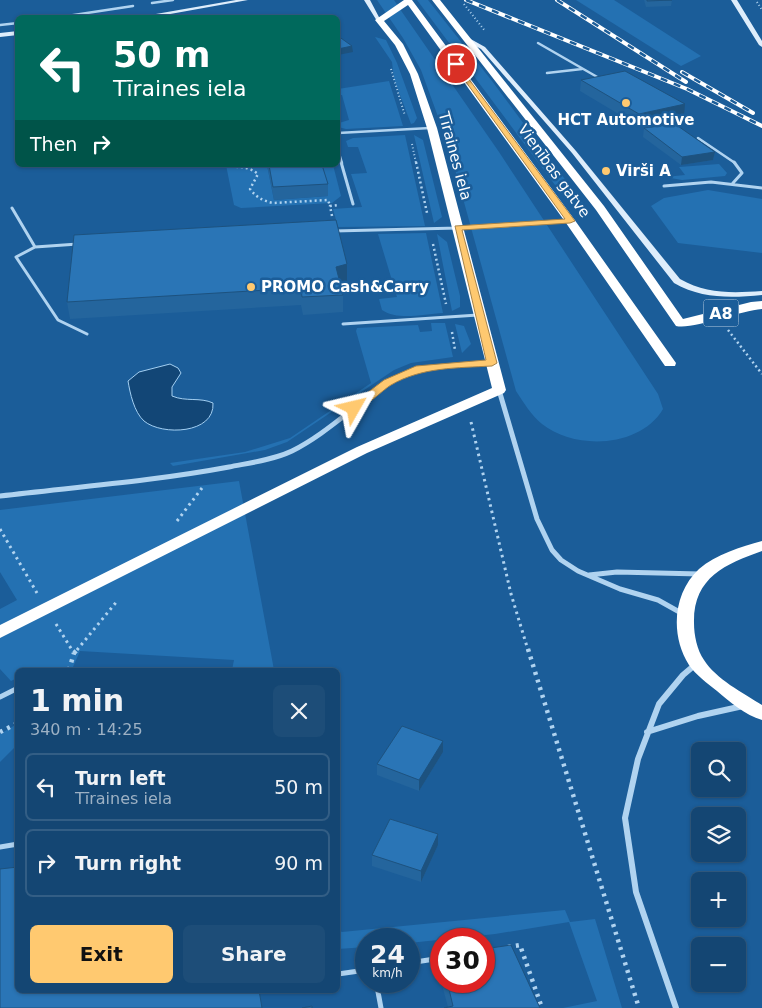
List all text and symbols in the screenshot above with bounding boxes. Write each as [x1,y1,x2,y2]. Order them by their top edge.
icon: left [30,35,95,100]
text: 50 m [113,35,210,75]
pin [435,43,477,85]
icon: arrive [442,50,470,78]
text: Tīraines iela [113,76,246,101]
marker: HCT Automotive [620,97,632,109]
street label: Tīraines iela [434,109,475,202]
place label: HCT Automotive [558,111,694,129]
street label: Vienības gatve [514,121,594,221]
icon: right [87,130,115,158]
text: Then [30,133,77,155]
place label: Virši A [616,162,671,180]
marker: Virši A [600,165,612,177]
place label: PROMO Cash&Carry [261,278,429,296]
marker: PROMO Cash&Carry [245,281,257,293]
road number: A8 [704,300,738,326]
position arrow [327,381,379,433]
text: 1 min [30,683,124,718]
button: close [273,685,325,737]
text: 340 m · 14:25 [30,720,143,739]
map controls [691,742,746,992]
button: search [691,742,746,797]
text: Turn left [75,767,166,789]
icon: left [32,773,60,801]
text: 50 m [274,776,323,798]
text: Tīraines iela [75,789,172,808]
button: layers [691,807,746,862]
icon: right [32,849,60,877]
text: Turn right [75,852,181,874]
text: 90 m [274,852,323,874]
button: + [691,872,746,927]
button: Exit [30,925,173,983]
button: Share [183,925,325,983]
speed limit sign: 30 [430,928,495,993]
button: − [691,937,746,992]
text: 24 [370,940,405,969]
text: km/h [372,966,403,980]

